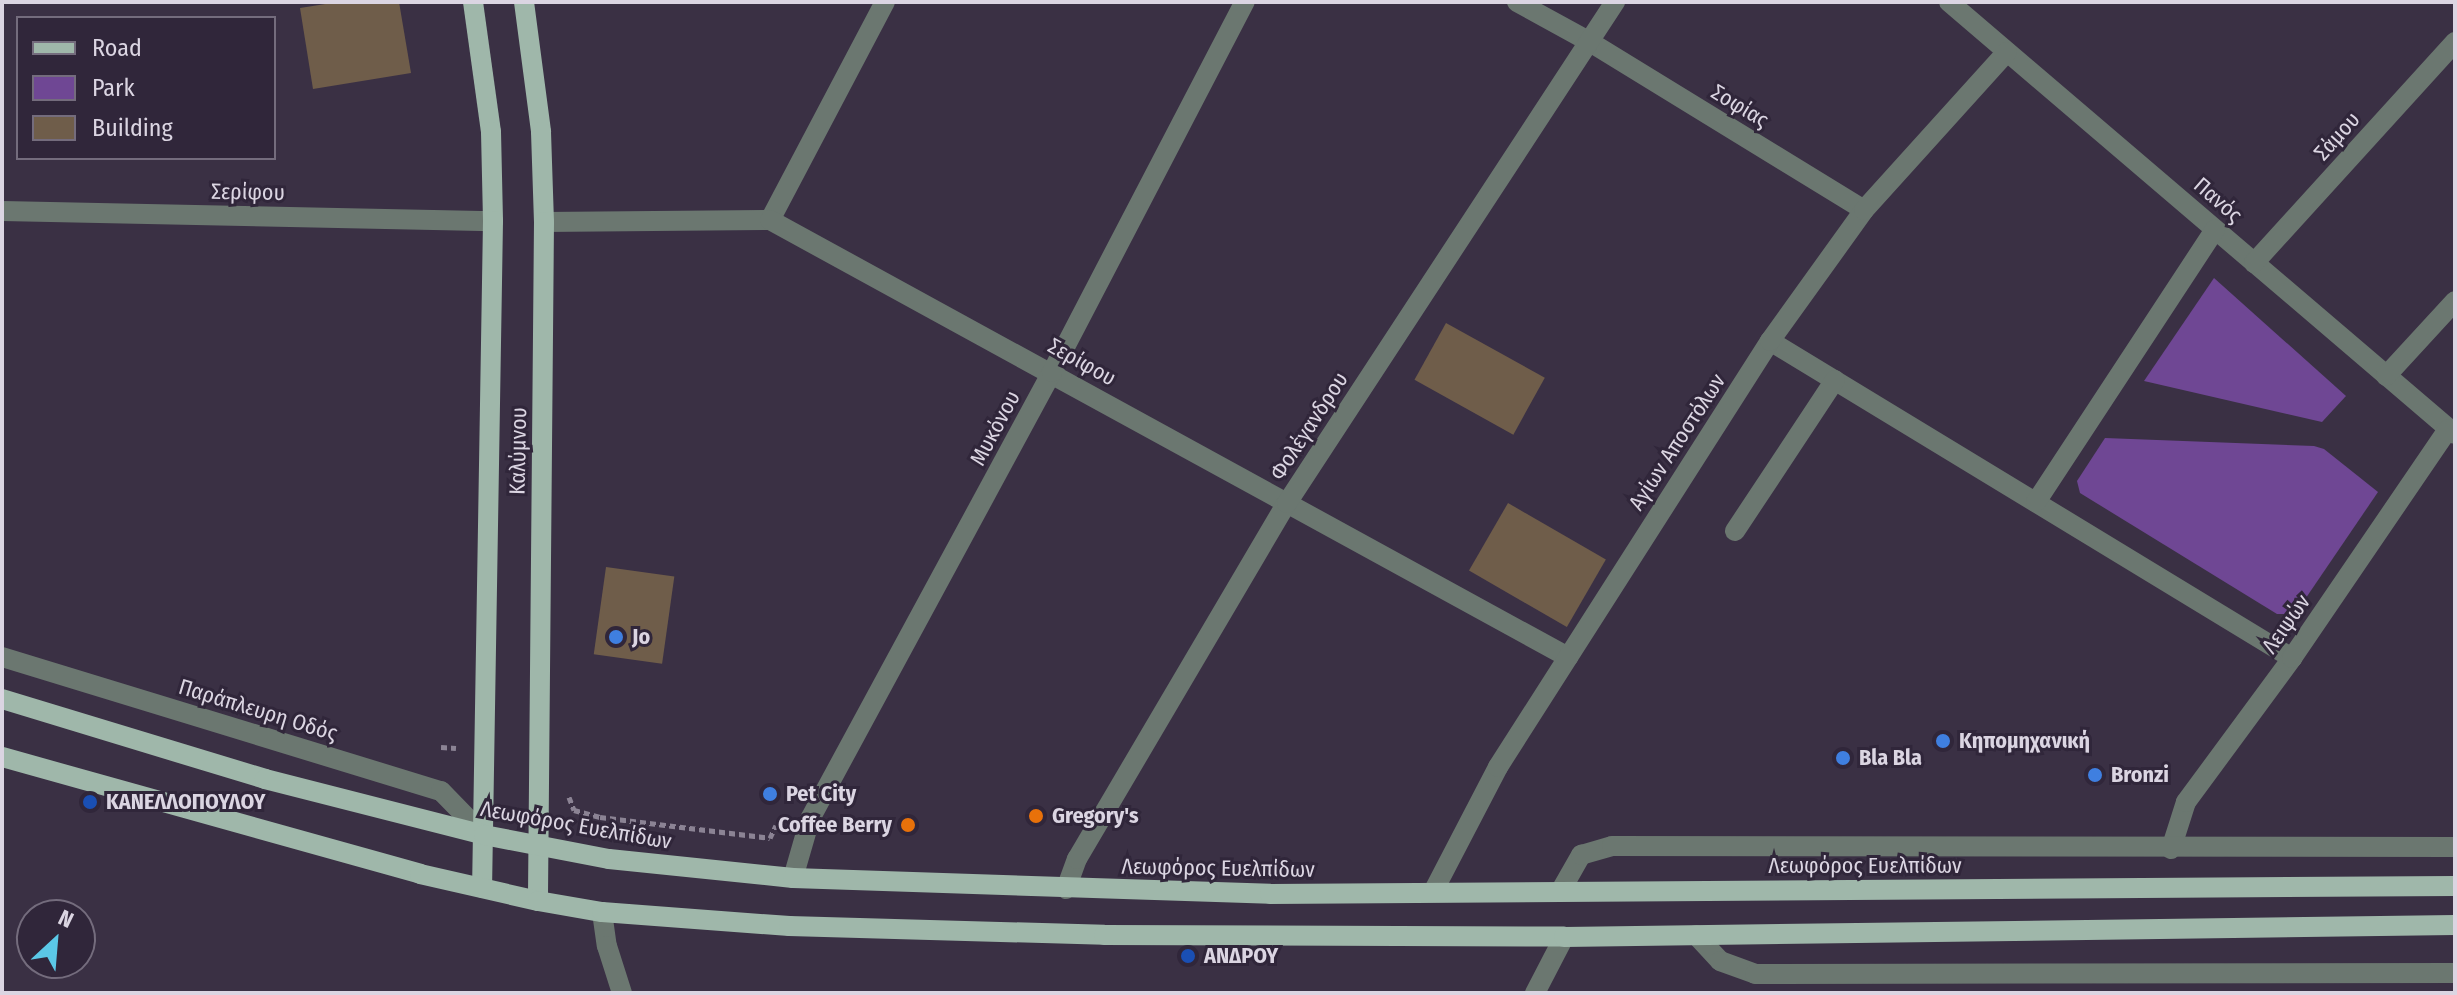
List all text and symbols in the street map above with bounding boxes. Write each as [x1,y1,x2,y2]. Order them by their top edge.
legend [16,16,276,160]
text: Road [92,34,142,62]
text: Park [92,74,135,102]
street label: Σοφίας [1707,79,1773,133]
street label: Σάμου [2309,106,2365,166]
text: Building [92,114,173,142]
street label: Πανός [2188,172,2248,228]
street label: Σερίφου [211,178,285,206]
street label: Σερίφου [1043,333,1121,391]
street label: Φολέγανδρου [1264,367,1354,485]
street label: Αγίων Αποστόλων [1623,369,1731,515]
street label: Μυκόνου [964,386,1026,470]
street label: Καλύμνου [504,407,532,495]
street label: Λειψών [2256,589,2316,659]
place label: Jo [632,624,650,650]
marker: Jo [607,628,625,646]
street label: Παράπλευρη Οδός [175,673,341,747]
place label: Κηπομηχανική [1959,728,2090,754]
marker: Κηπομηχανική [1934,732,1952,750]
place label: Bla Bla [1859,745,1922,771]
marker: Bla Bla [1834,749,1852,767]
place label: Bronzi [2111,762,2169,788]
marker: Bronzi [2086,766,2104,784]
place label: Pet City [786,781,856,807]
marker: Pet City [761,785,779,803]
place label: ΚΑΝΕΛΛΟΠΟΥΛΟΥ [106,789,266,815]
marker: ΚΑΝΕΛΛΟΠΟΥΛΟΥ [81,793,99,811]
street label: Λεωφόρος Ευελπίδων [478,795,674,855]
place label: Gregory's [1052,803,1139,829]
marker: Gregory's [1027,807,1045,825]
place label: Coffee Berry [778,812,892,838]
marker: Coffee Berry [899,816,917,834]
street label: Λεωφόρος Ευελπίδων [1121,853,1315,883]
street label: Λεωφόρος Ευελπίδων [1768,853,1962,879]
north arrow [16,899,96,979]
text: N [54,904,78,934]
place label: ΑΝΔΡΟΥ [1204,943,1278,969]
marker: ΑΝΔΡΟΥ [1179,947,1197,965]

